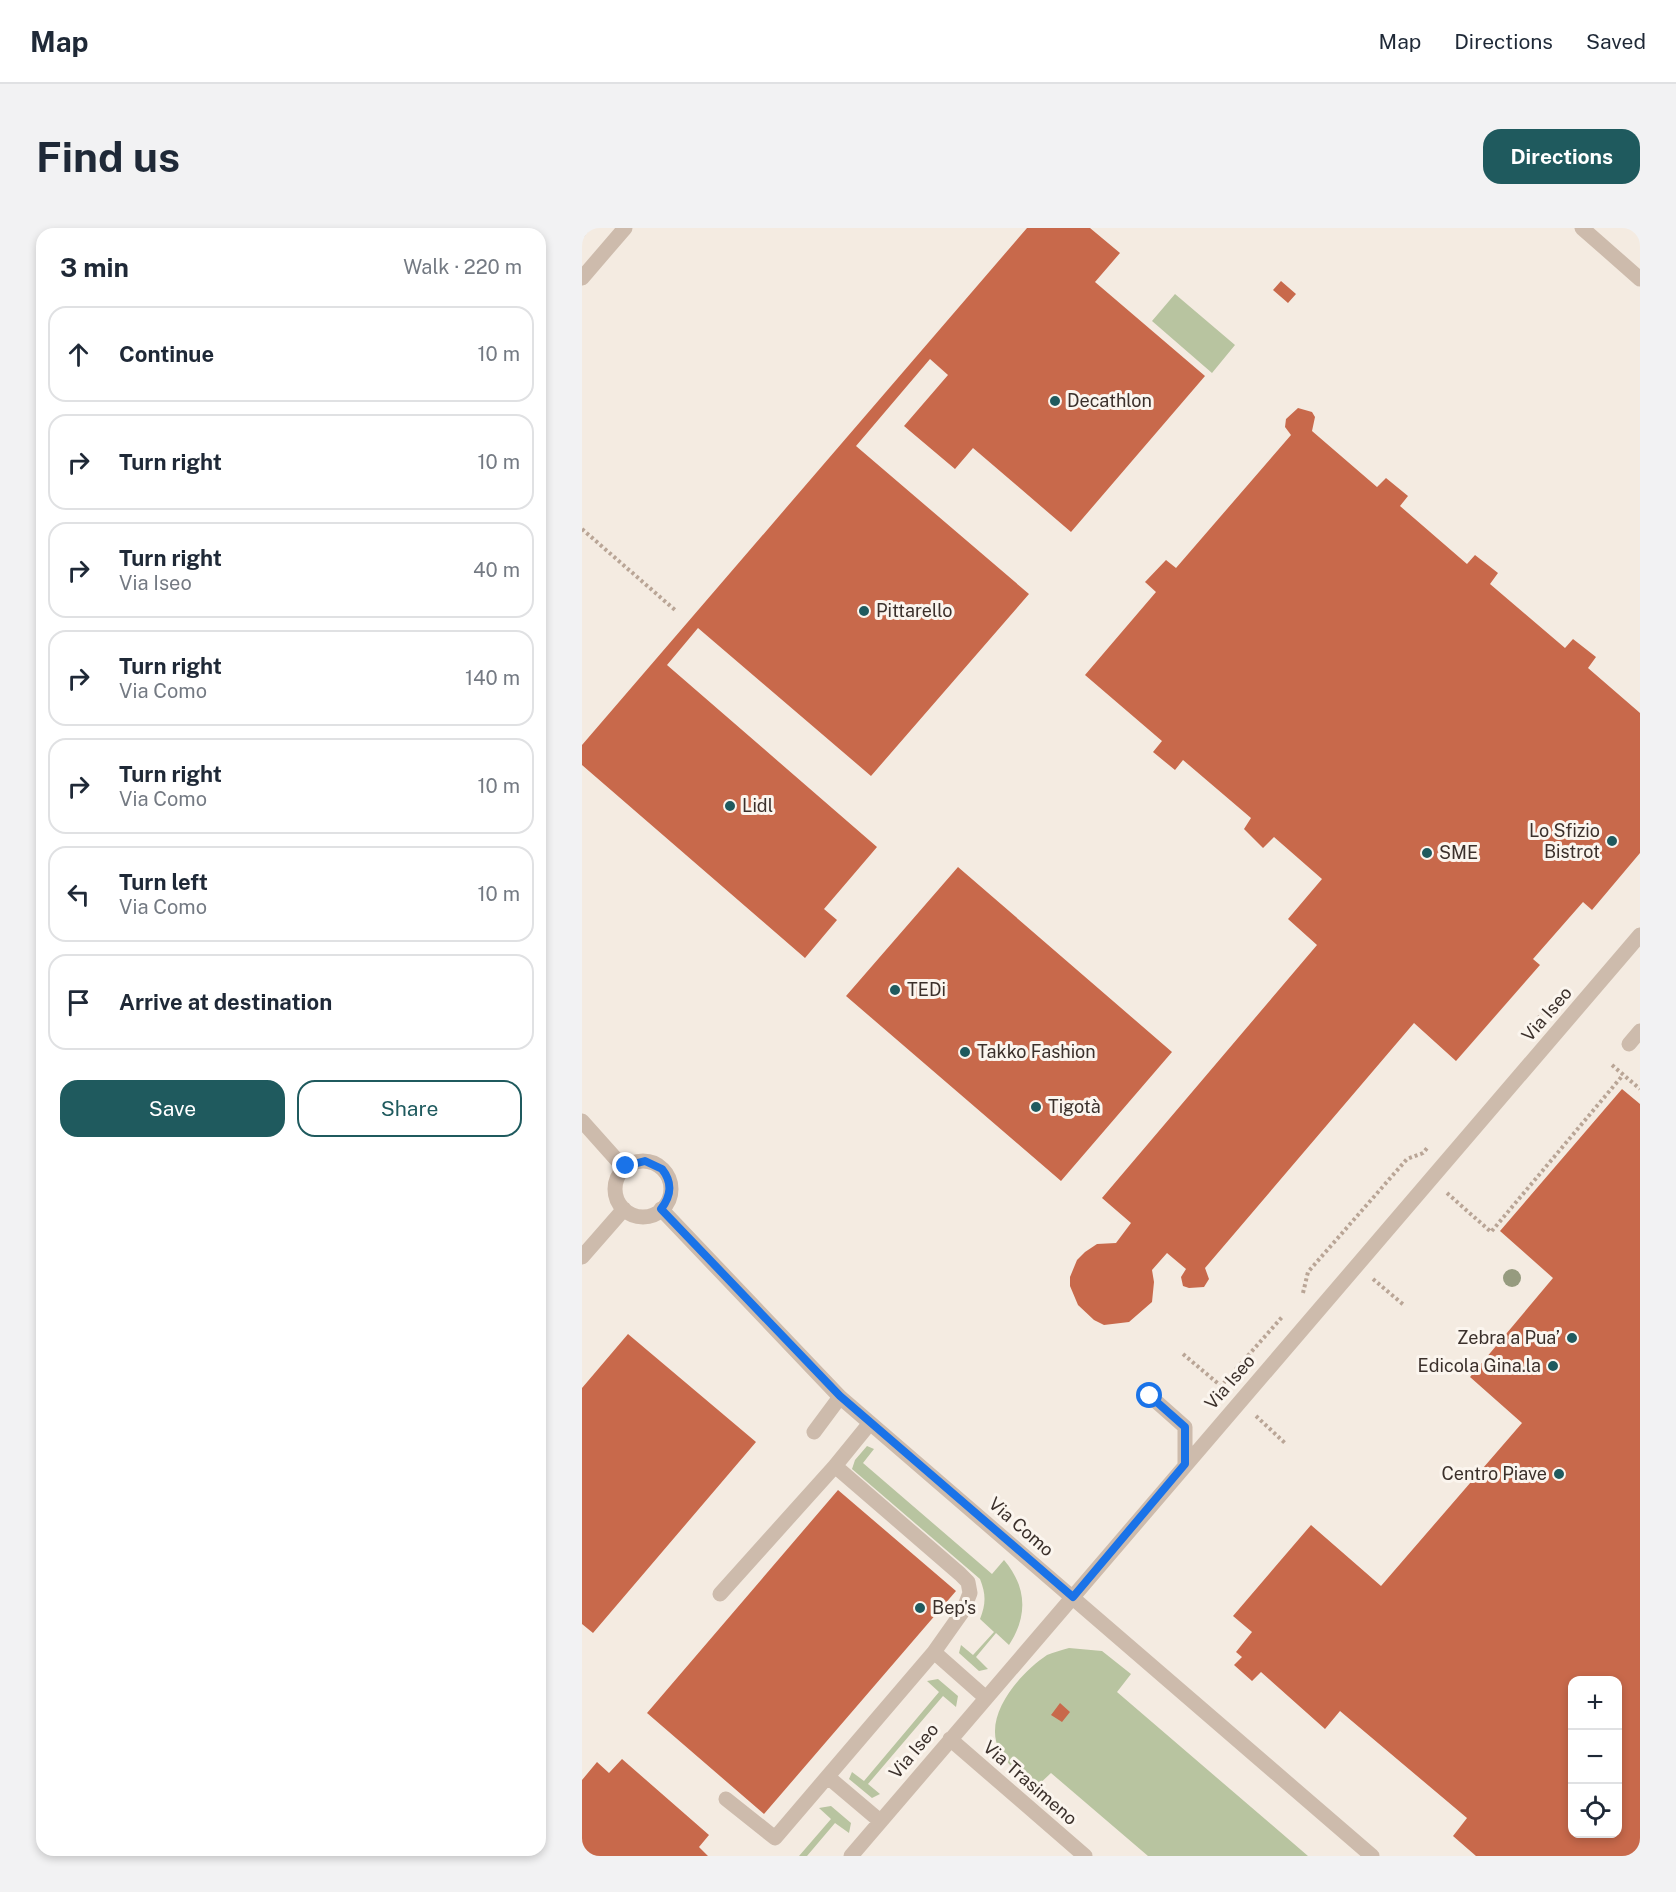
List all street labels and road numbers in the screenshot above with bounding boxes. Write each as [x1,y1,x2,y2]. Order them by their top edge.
street label: Via Iseo [1517,982,1576,1045]
street label: Via Iseo [1200,1350,1259,1413]
street label: Via Como [985,1493,1058,1561]
street label: Via Iseo [885,1719,943,1783]
street label: Via Trasimeno [979,1736,1082,1829]

